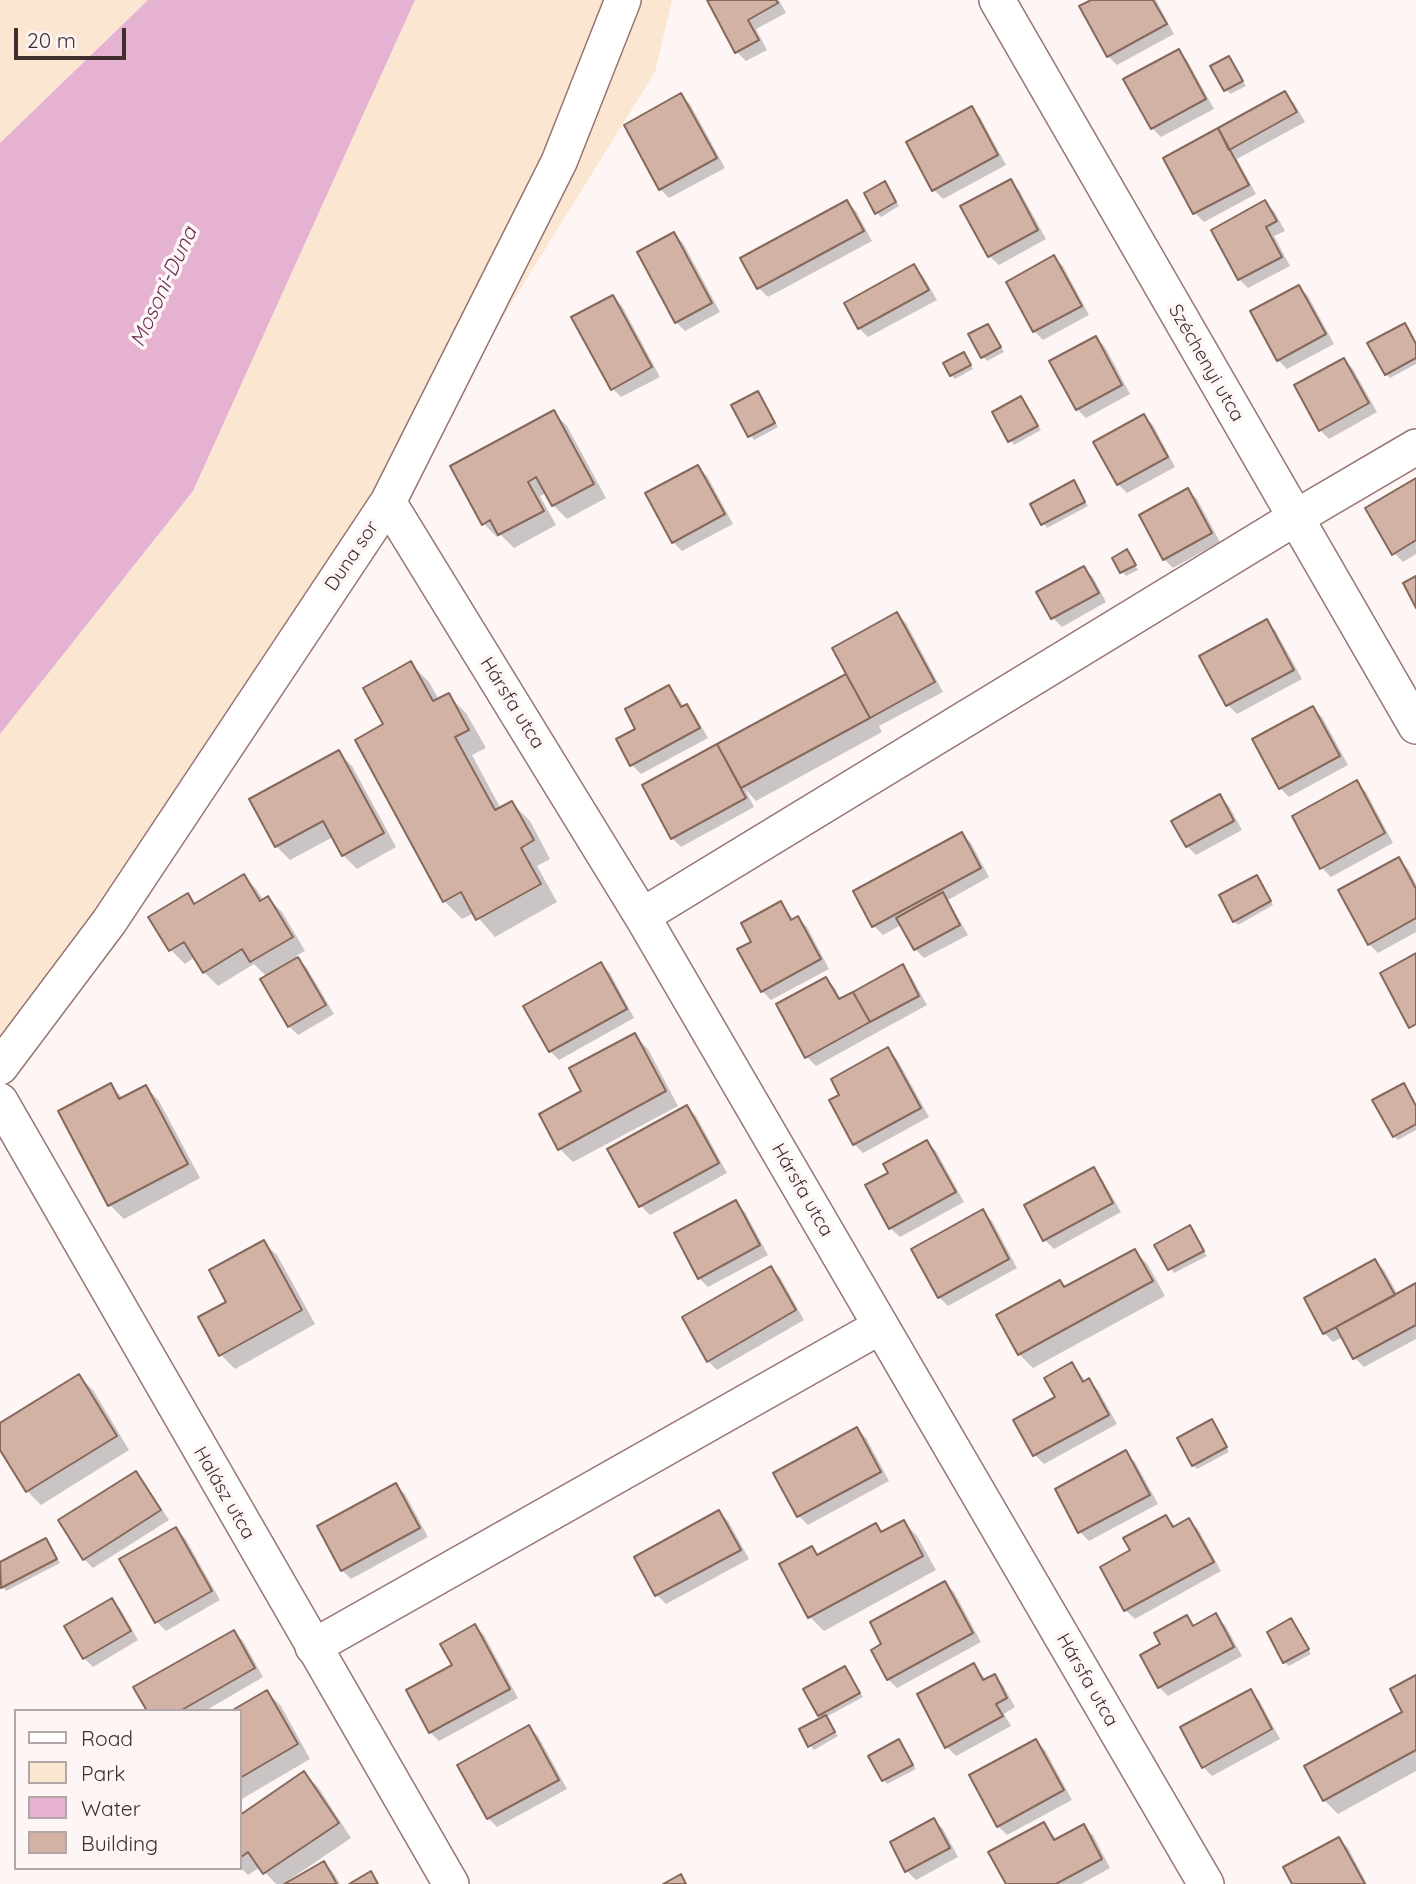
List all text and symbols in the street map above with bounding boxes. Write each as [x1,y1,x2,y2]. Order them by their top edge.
scale bar [18,14,130,58]
text: 20 m [27,27,76,53]
water label: Mosoni-Duna [125,223,203,351]
street label: Széchenyi utca [1163,301,1249,425]
street label: Duna sor [320,517,384,595]
street label: Hársfa utca [475,653,549,753]
street label: Hársfa utca [766,1139,838,1241]
street label: Halász utca [188,1443,260,1543]
street label: Hársfa utca [1051,1629,1123,1731]
legend [14,1709,242,1870]
text: Road [81,1725,133,1751]
text: Park [81,1760,125,1786]
text: Water [81,1795,141,1821]
text: Building [81,1830,158,1856]

